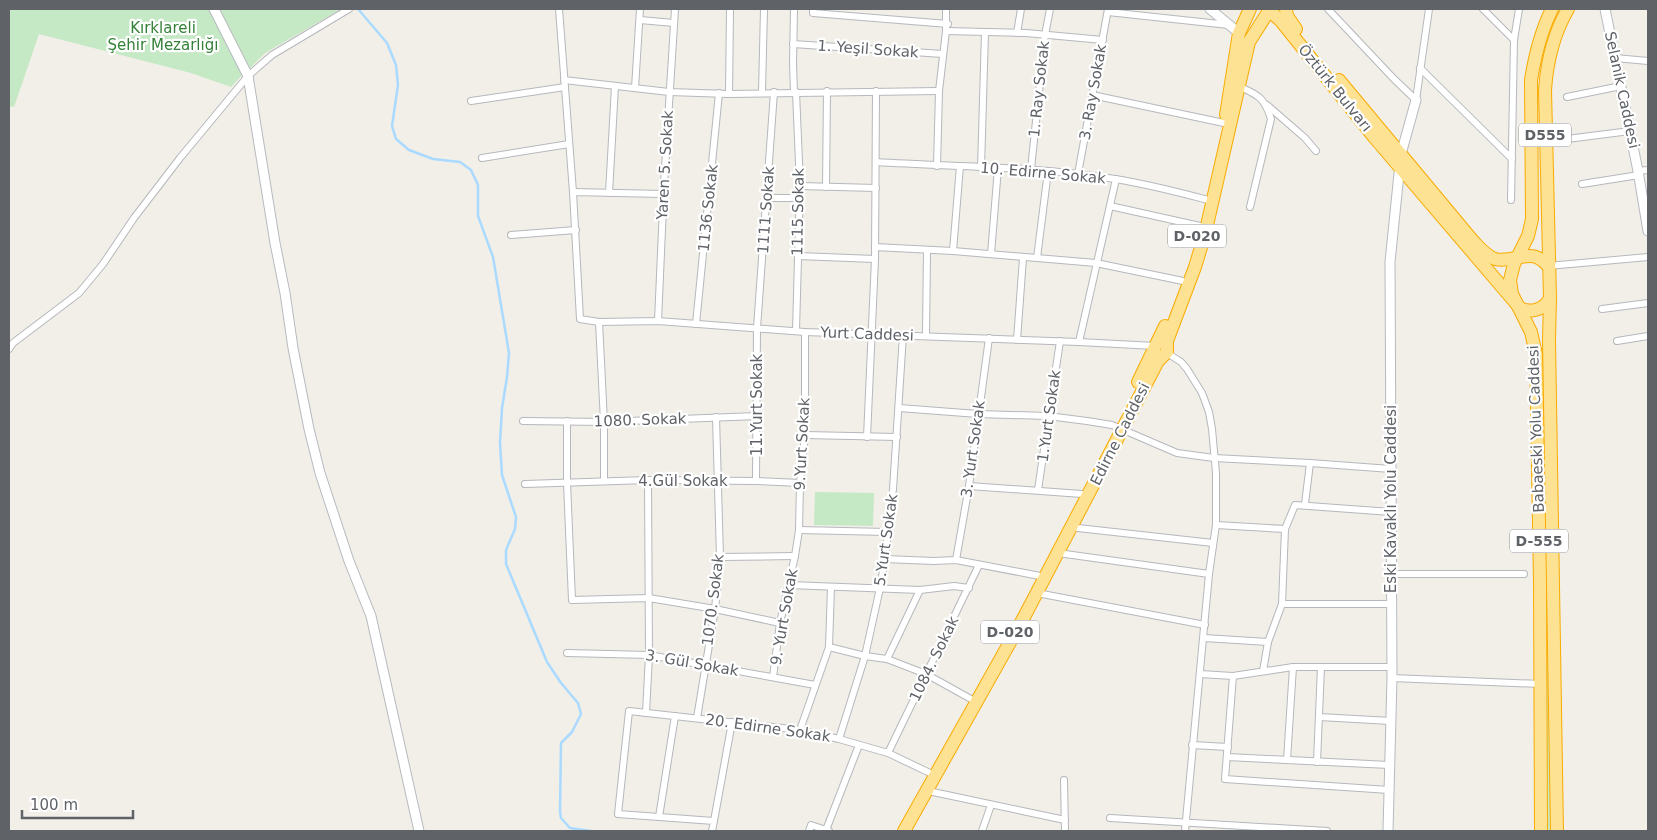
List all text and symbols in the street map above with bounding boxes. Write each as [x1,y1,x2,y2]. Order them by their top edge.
park label: Kırklareli Şehir Mezarlığı [108,19,218,54]
street label: Selanik Caddesi [1601,30,1643,150]
street label: 1. Yeşil Sokak [817,36,920,62]
street label: 1. Ray Sokak [1025,40,1053,138]
street label: Öztürk Bulvarı [1294,40,1376,135]
street label: 3. Ray Sokak [1076,42,1110,141]
street label: Yaren 5. Sokak [653,109,677,221]
road number: D555 [1519,124,1571,146]
street label: 10. Edirne Sokak [979,159,1107,187]
street label: 1136 Sokak [694,163,722,253]
street label: 1111 Sokak [754,165,778,254]
street label: 1115 Sokak [788,168,808,256]
road number: D-020 [1168,225,1226,248]
street label: Yurt Caddesi [819,323,914,345]
street label: Babaeski Yolu Caddesi [1524,345,1548,513]
street label: 11.Yurt Sokak [748,353,766,456]
street label: 1.Yurt Sokak [1034,368,1064,463]
street label: Edirne Caddesi [1086,380,1154,488]
street label: 9.Yurt Sokak [791,397,813,491]
street label: 3. Yurt Sokak [957,399,989,499]
street label: Eski Kavaklı Yolu Caddesi [1382,405,1400,593]
street label: 1080. Sokak [593,409,687,431]
street label: 4.Gül Sokak [638,472,728,490]
street label: 5.Yurt Sokak [871,492,901,587]
road number: D-555 [1510,530,1568,552]
street label: 1070. Sokak [698,553,728,647]
street label: 9. Yurt Sokak [767,567,801,667]
street label: 1084. Sokak [906,613,963,705]
road number: D-020 [981,620,1039,644]
street label: 3. Gül Sokak [644,646,740,680]
street label: 20. Edirne Sokak [704,710,832,746]
scale bar [22,788,134,820]
text: 100 m [30,796,78,814]

